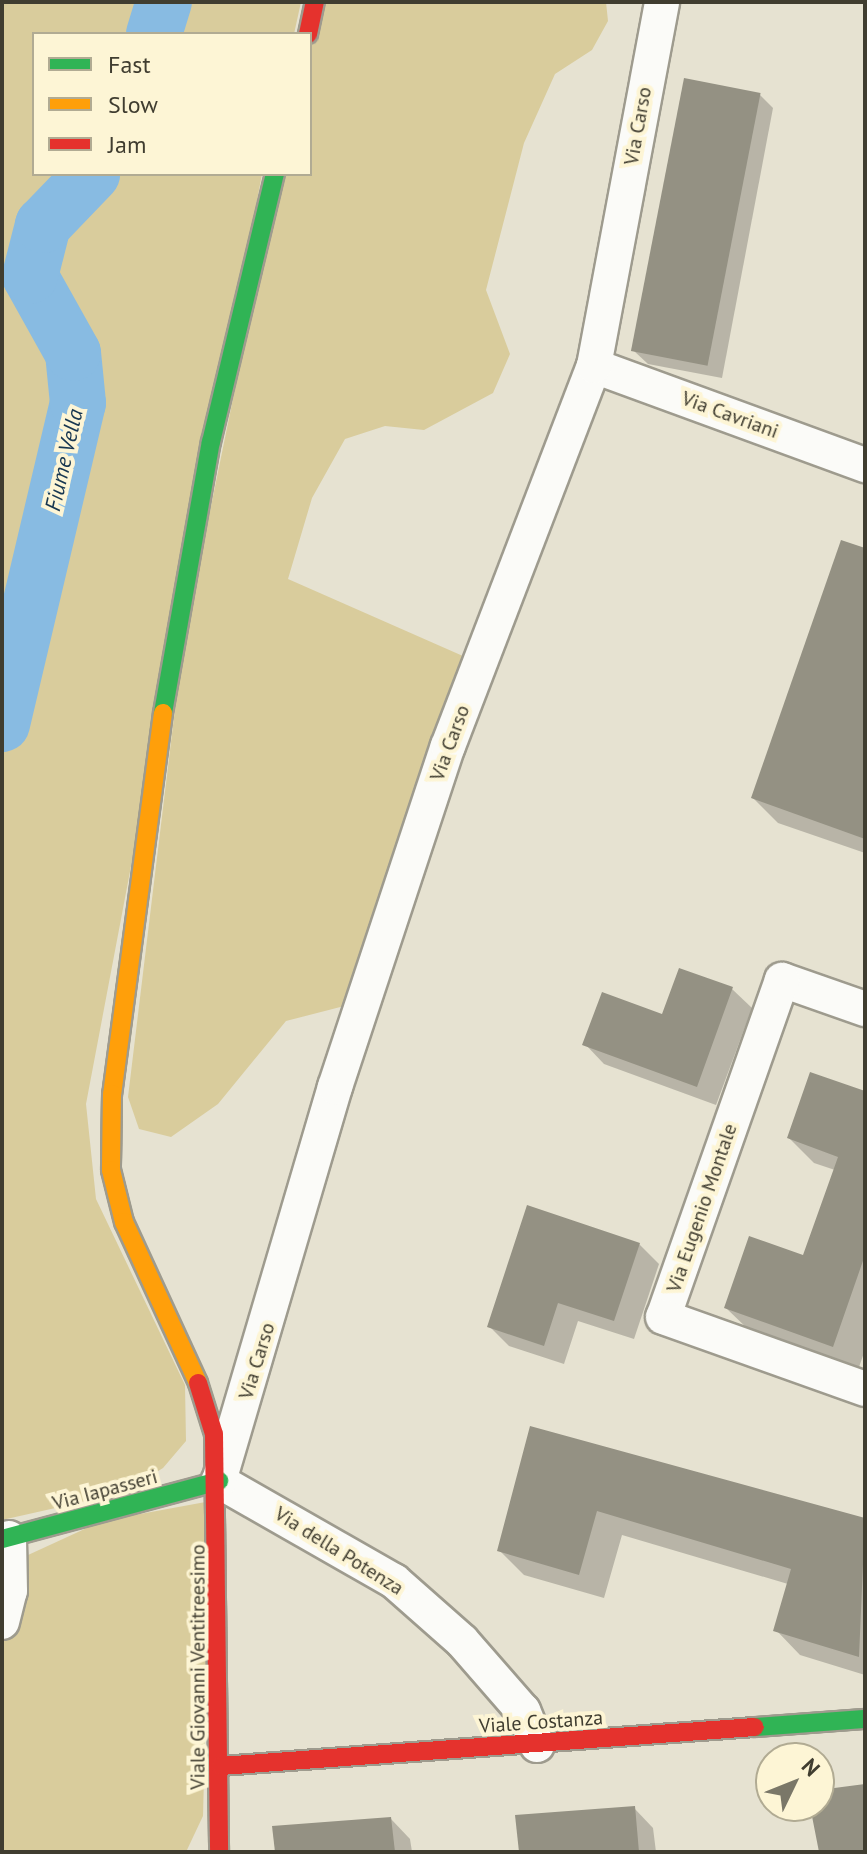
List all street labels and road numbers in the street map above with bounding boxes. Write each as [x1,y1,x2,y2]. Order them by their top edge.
street label: Via Carso [619,85,657,167]
street label: Via Cavriani [678,386,782,444]
street label: Via Carso [425,702,475,784]
street label: Via Eugenio Montale [662,1120,742,1296]
street label: Via Carso [234,1320,280,1402]
street label: Via Iapasseri [50,1464,160,1516]
street label: Via della Potenza [270,1502,408,1600]
street label: Viale Giovanni Ventitreesimo [186,1544,210,1790]
street label: Viale Costanza [478,1706,604,1738]

